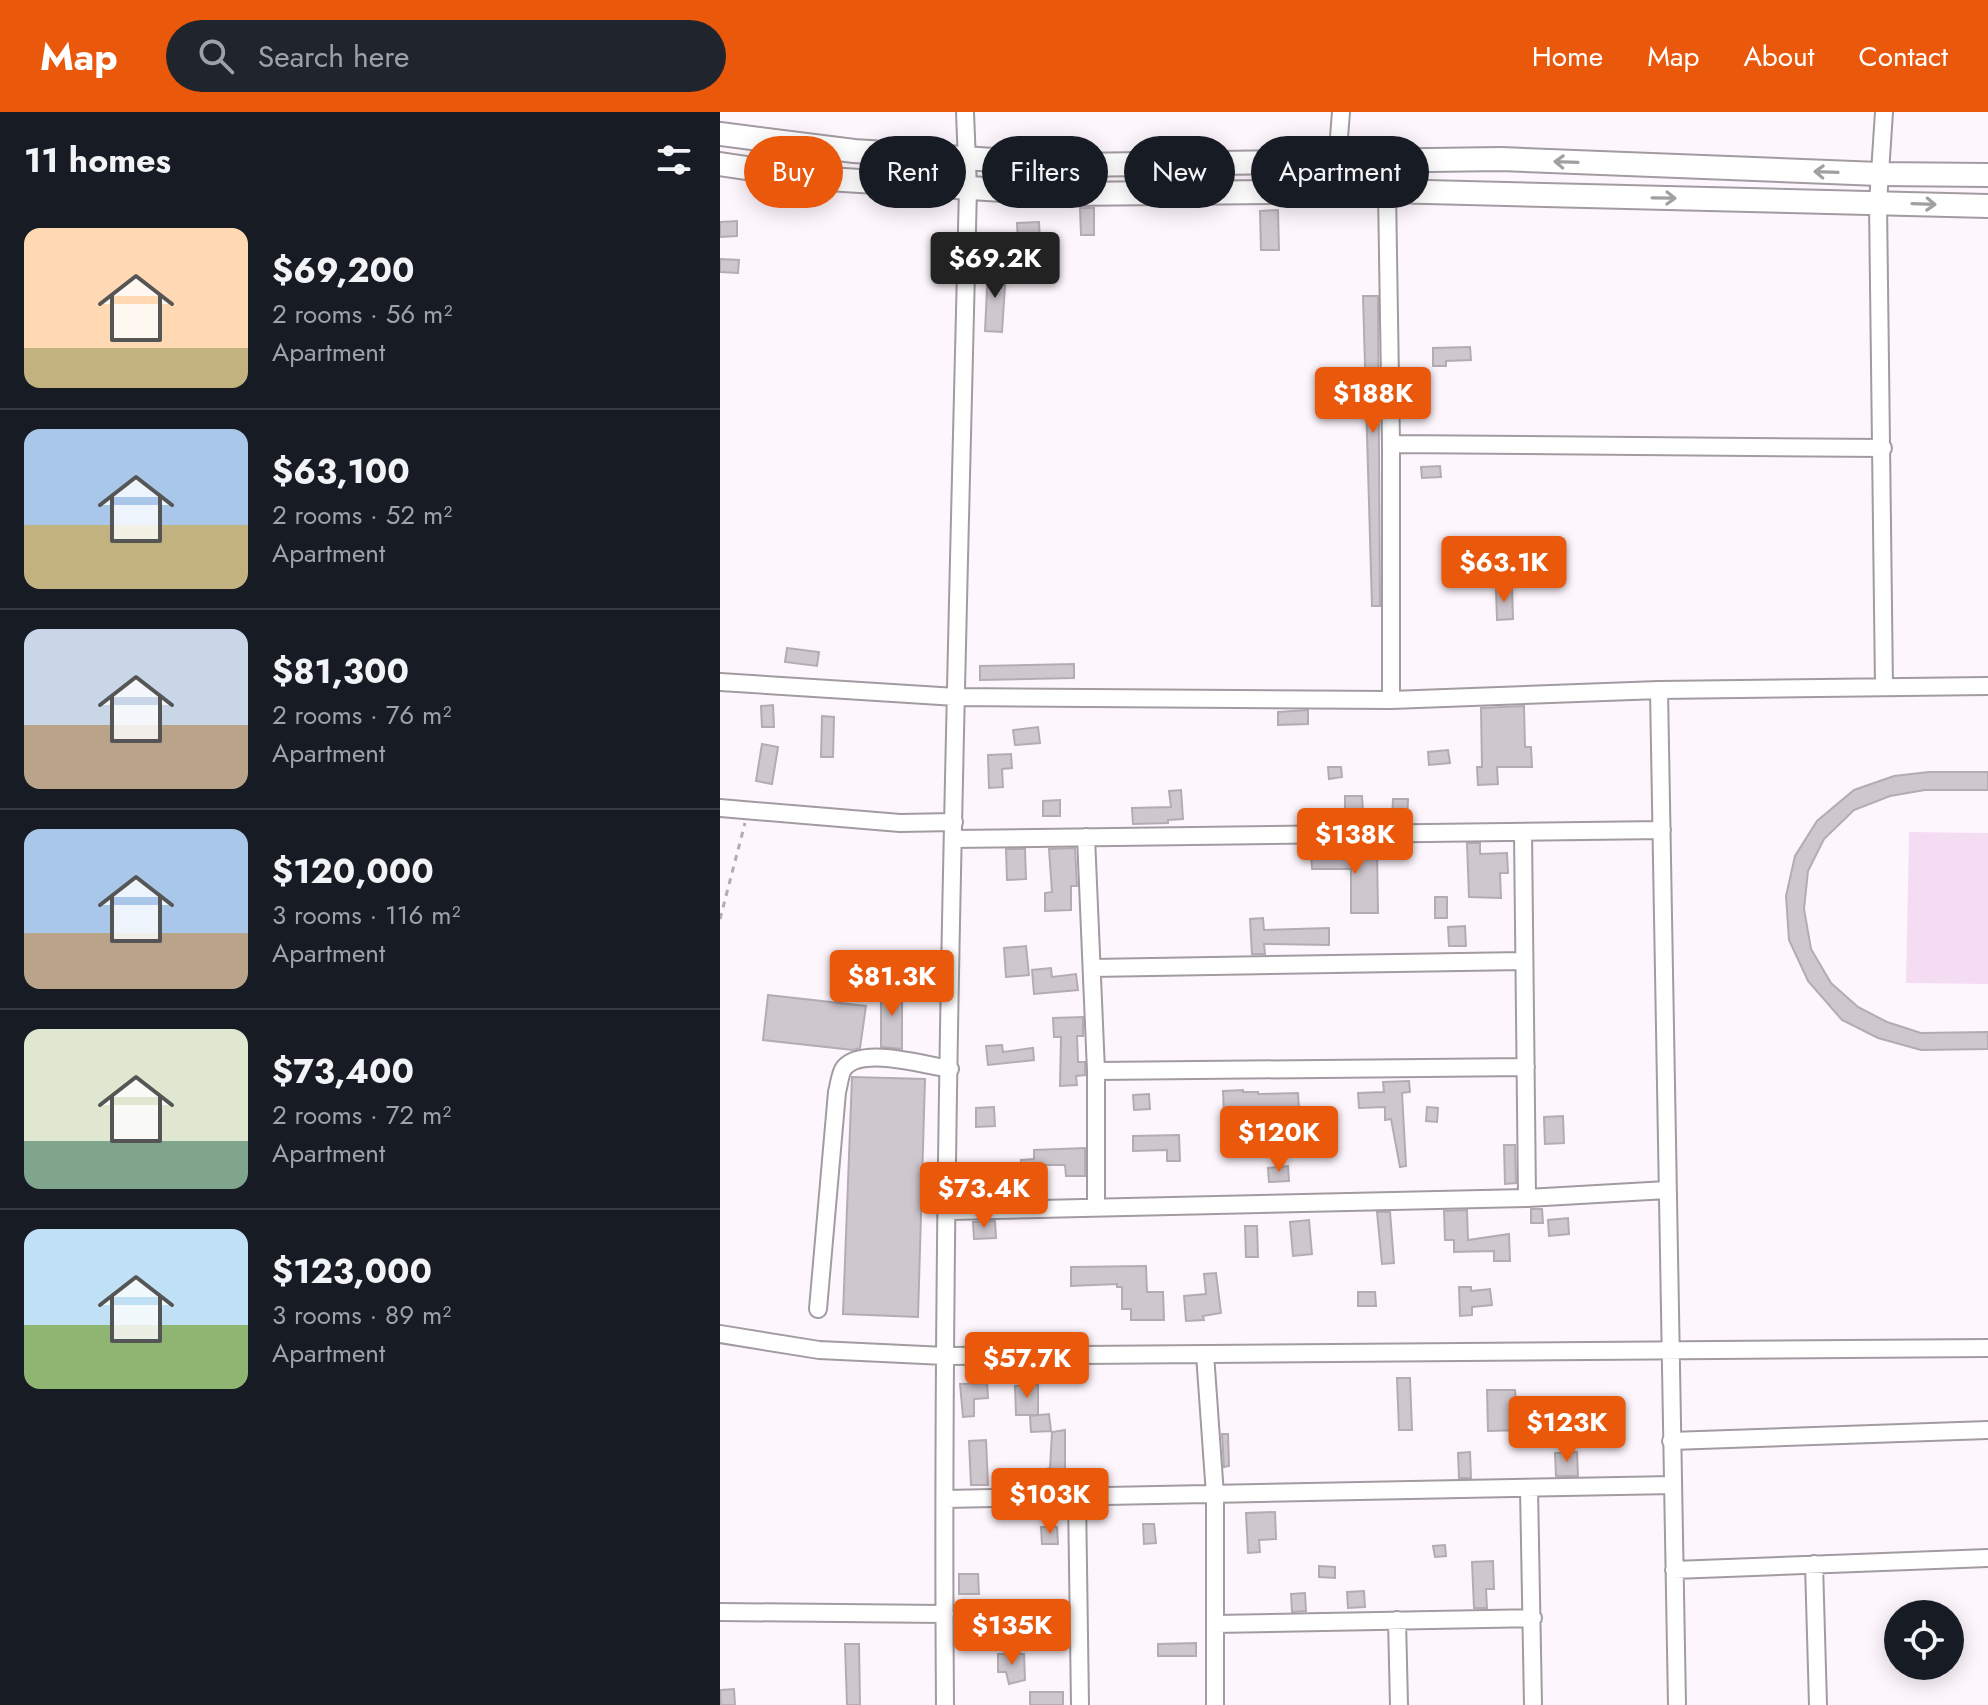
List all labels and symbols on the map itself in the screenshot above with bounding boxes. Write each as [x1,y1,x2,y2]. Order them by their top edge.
one-way arrow [1553,154,1580,169]
one-way arrow [1813,165,1840,180]
one-way arrow [1650,190,1677,205]
one-way arrow [1910,196,1937,211]
pin: $69.2K [930,232,1060,300]
pin: $188K [1317,367,1429,435]
pin: $63.1K [1439,536,1569,604]
pin: $138K [1299,808,1411,876]
pin: $81.3K [827,950,957,1018]
pin: $120K [1223,1106,1335,1174]
pin: $73.4K [919,1162,1049,1230]
pin: $57.7K [962,1332,1092,1400]
pin: $123K [1511,1396,1623,1464]
pin: $103K [994,1468,1106,1536]
pin: $135K [956,1599,1068,1667]

